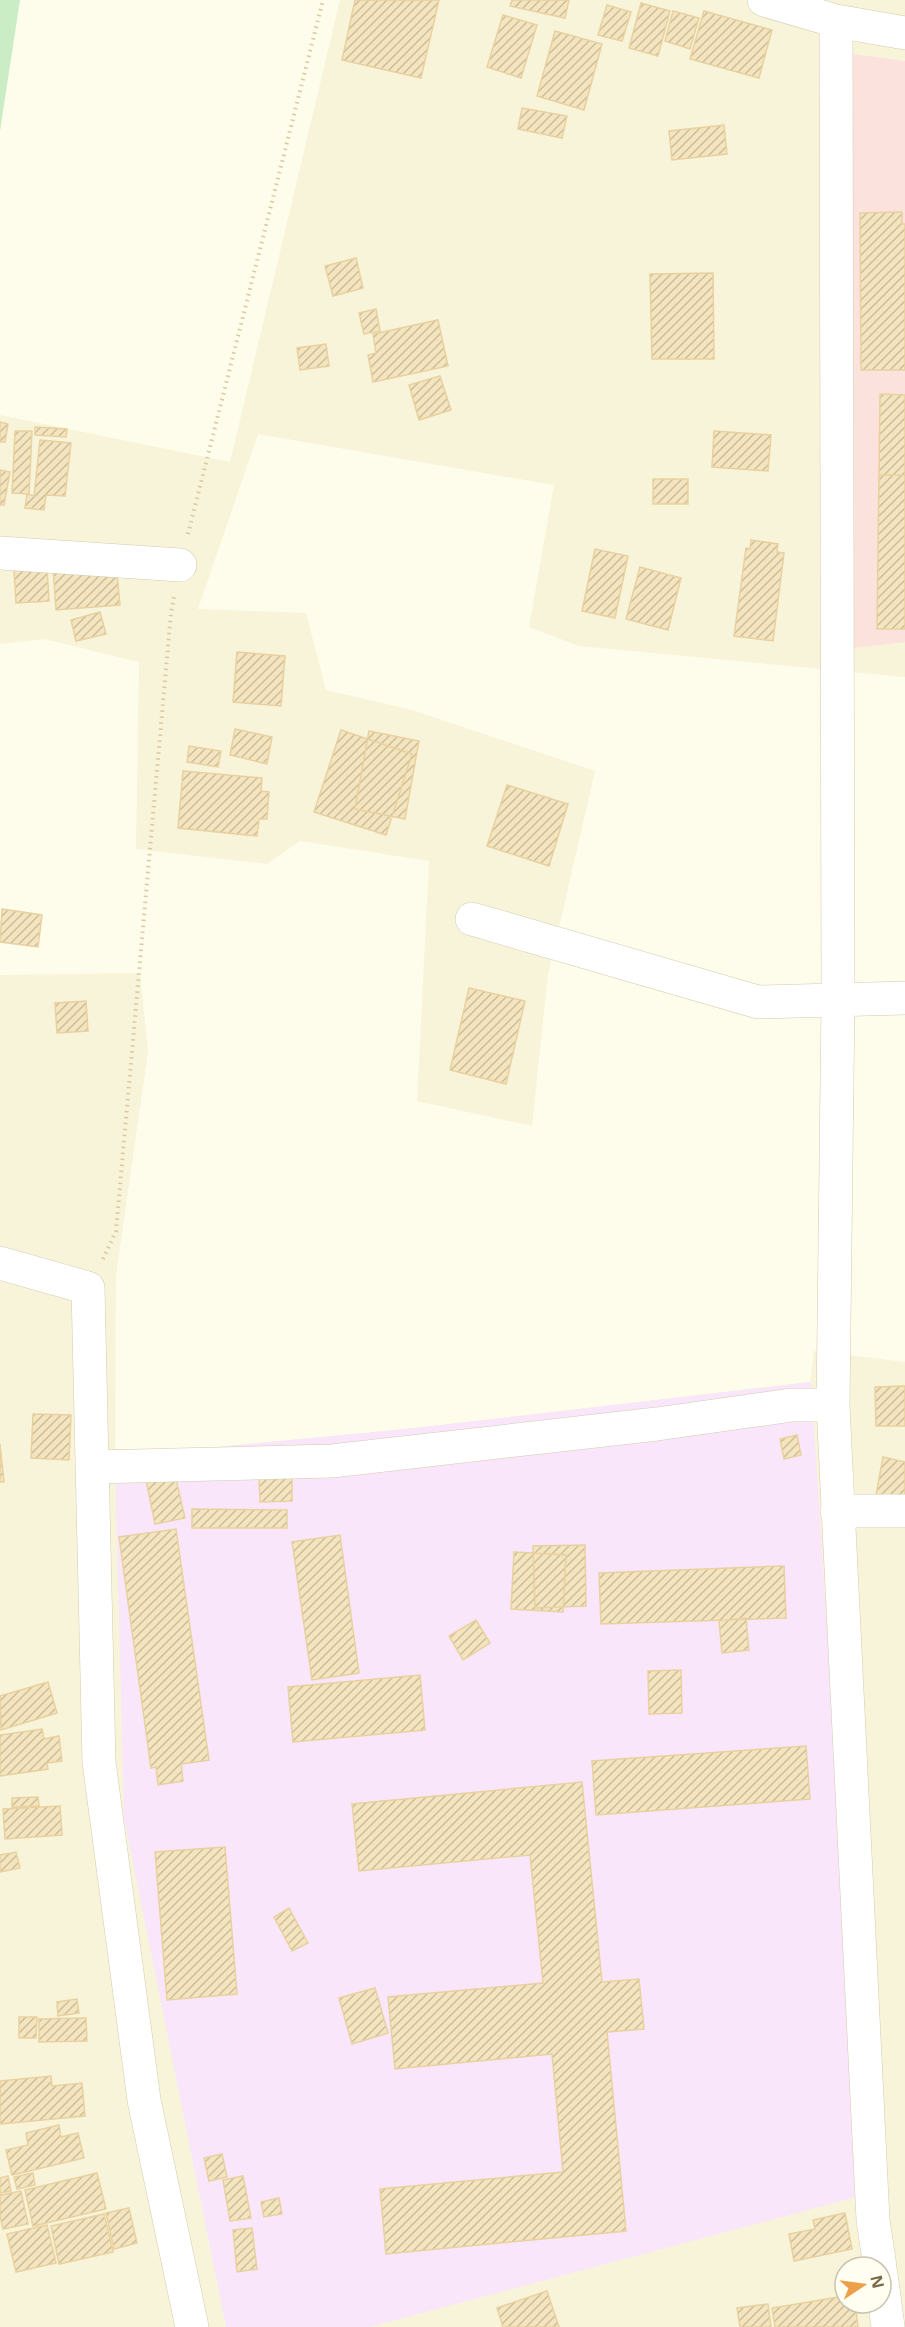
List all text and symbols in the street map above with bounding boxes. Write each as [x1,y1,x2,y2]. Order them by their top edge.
north arrow [833,2255,893,2315]
text: N [865,2273,890,2290]

